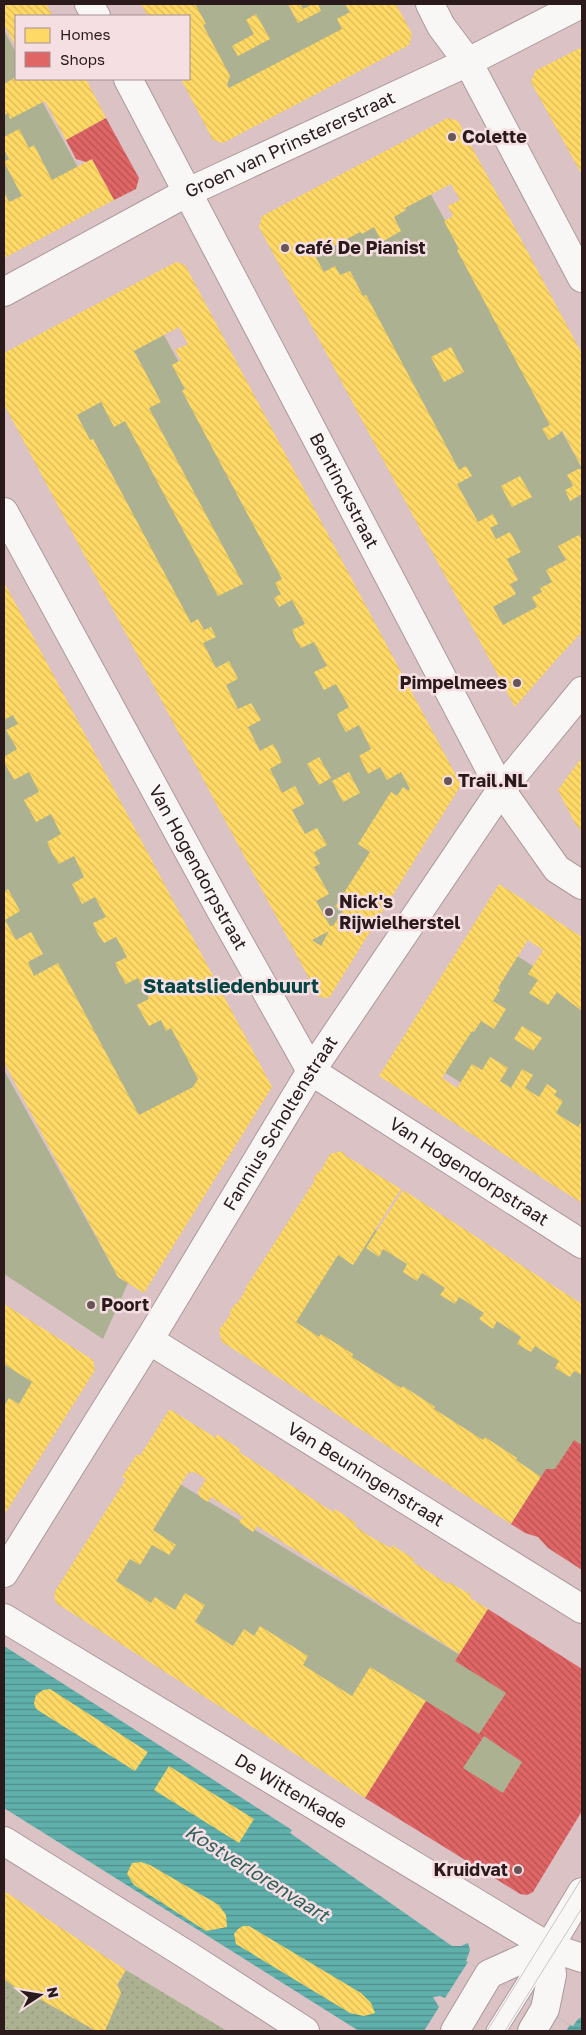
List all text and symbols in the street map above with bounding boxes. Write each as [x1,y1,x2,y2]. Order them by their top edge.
legend [15,15,190,80]
text: Homes [60,25,110,43]
text: Shops [60,50,105,68]
street label: Groen van Prinstererstraat [181,86,398,202]
place label: Colette [462,125,527,147]
marker: Colette [446,131,458,143]
place label: café De Pianist [295,236,426,258]
marker: café De Pianist [279,242,291,254]
street label: Bentinckstraat [306,429,384,552]
place label: Pimpelmees [399,671,507,693]
marker: Pimpelmees [511,677,523,689]
place label: Trail.NL [458,769,528,791]
marker: Trail.NL [442,775,454,787]
street label: Van Hogendorpstraat [145,781,253,953]
place label: Nick's Rijwielherstel [339,890,460,933]
marker: Nick's Rijwielherstel [323,906,335,918]
district label: Staatsliedenbuurt [143,973,319,997]
street label: Fannius Scholtenstraat [218,1031,342,1214]
street label: Van Hogendorpstraat [386,1112,553,1230]
place label: Poort [101,1293,149,1315]
marker: Poort [85,1299,97,1311]
street label: Van Beuningenstraat [284,1417,449,1531]
street label: De Wittenkade [231,1748,351,1833]
water label: Kostverlorenvaart [181,1819,335,1927]
place label: Kruidvat [433,1858,508,1880]
marker: Kruidvat [512,1864,524,1876]
north arrow [15,1970,65,2020]
text: N [44,1985,63,1999]

